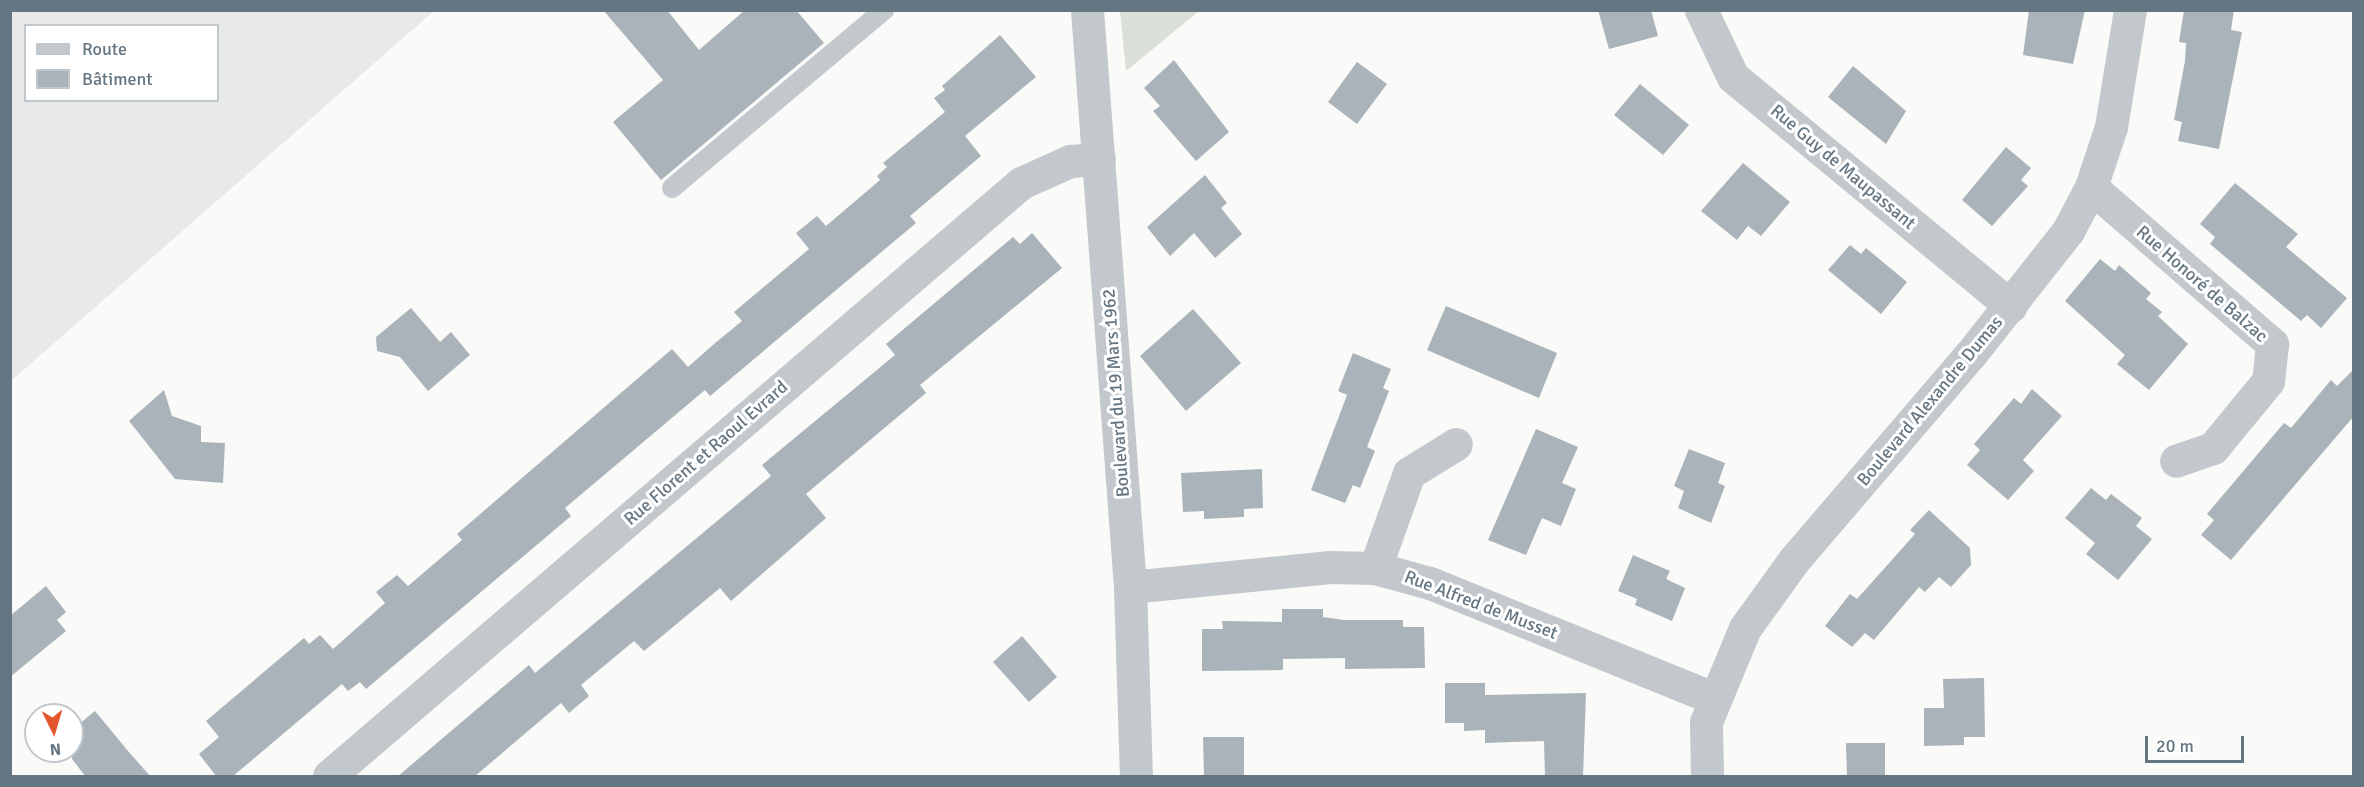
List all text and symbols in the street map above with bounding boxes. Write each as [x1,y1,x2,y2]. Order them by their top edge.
legend [24,24,219,102]
text: Route [82,38,127,60]
text: Bâtiment [82,68,153,90]
street label: Rue Guy de Maupassant [1766,100,1920,234]
street label: Rue Honoré de Balzac [2132,221,2272,347]
street label: Boulevard du 19 Mars 1962 [1098,288,1134,498]
street label: Boulevard Alexandre Dumas [1853,312,2007,490]
street label: Rue Florent et Raoul Evrard [620,376,792,530]
street label: Rue Alfred de Musset [1401,566,1561,644]
north arrow [24,703,84,763]
scale bar [2148,724,2247,762]
text: 20 m [2156,735,2194,757]
text: N [49,738,62,759]

